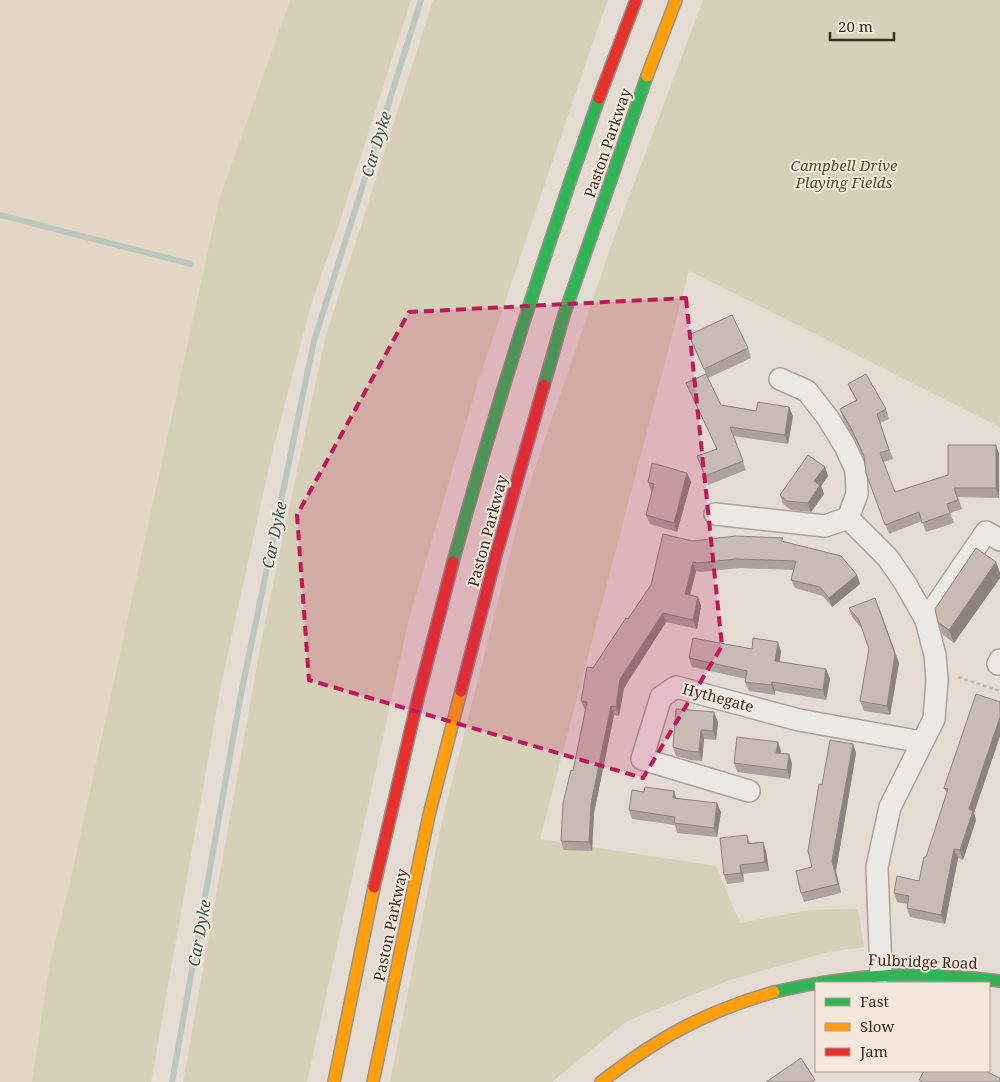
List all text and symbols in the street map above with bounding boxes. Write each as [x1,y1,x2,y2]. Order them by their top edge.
scale bar [830,10,894,42]
text: 20 m [838,16,873,36]
street label: Paston Parkway [579,85,635,200]
water label: Car Dyke [356,108,396,180]
park label: Campbell Drive Playing Fields [791,155,898,192]
street label: Paston Parkway [463,472,512,589]
water label: Car Dyke [256,500,292,570]
street label: Hythegate [680,678,756,716]
street label: Paston Parkway [368,866,412,983]
water label: Car Dyke [182,898,216,968]
street label: Fulbridge Road [868,949,978,973]
legend [815,982,990,1072]
text: Fast [860,991,889,1011]
text: Slow [860,1016,894,1036]
text: Jam [859,1041,888,1061]

